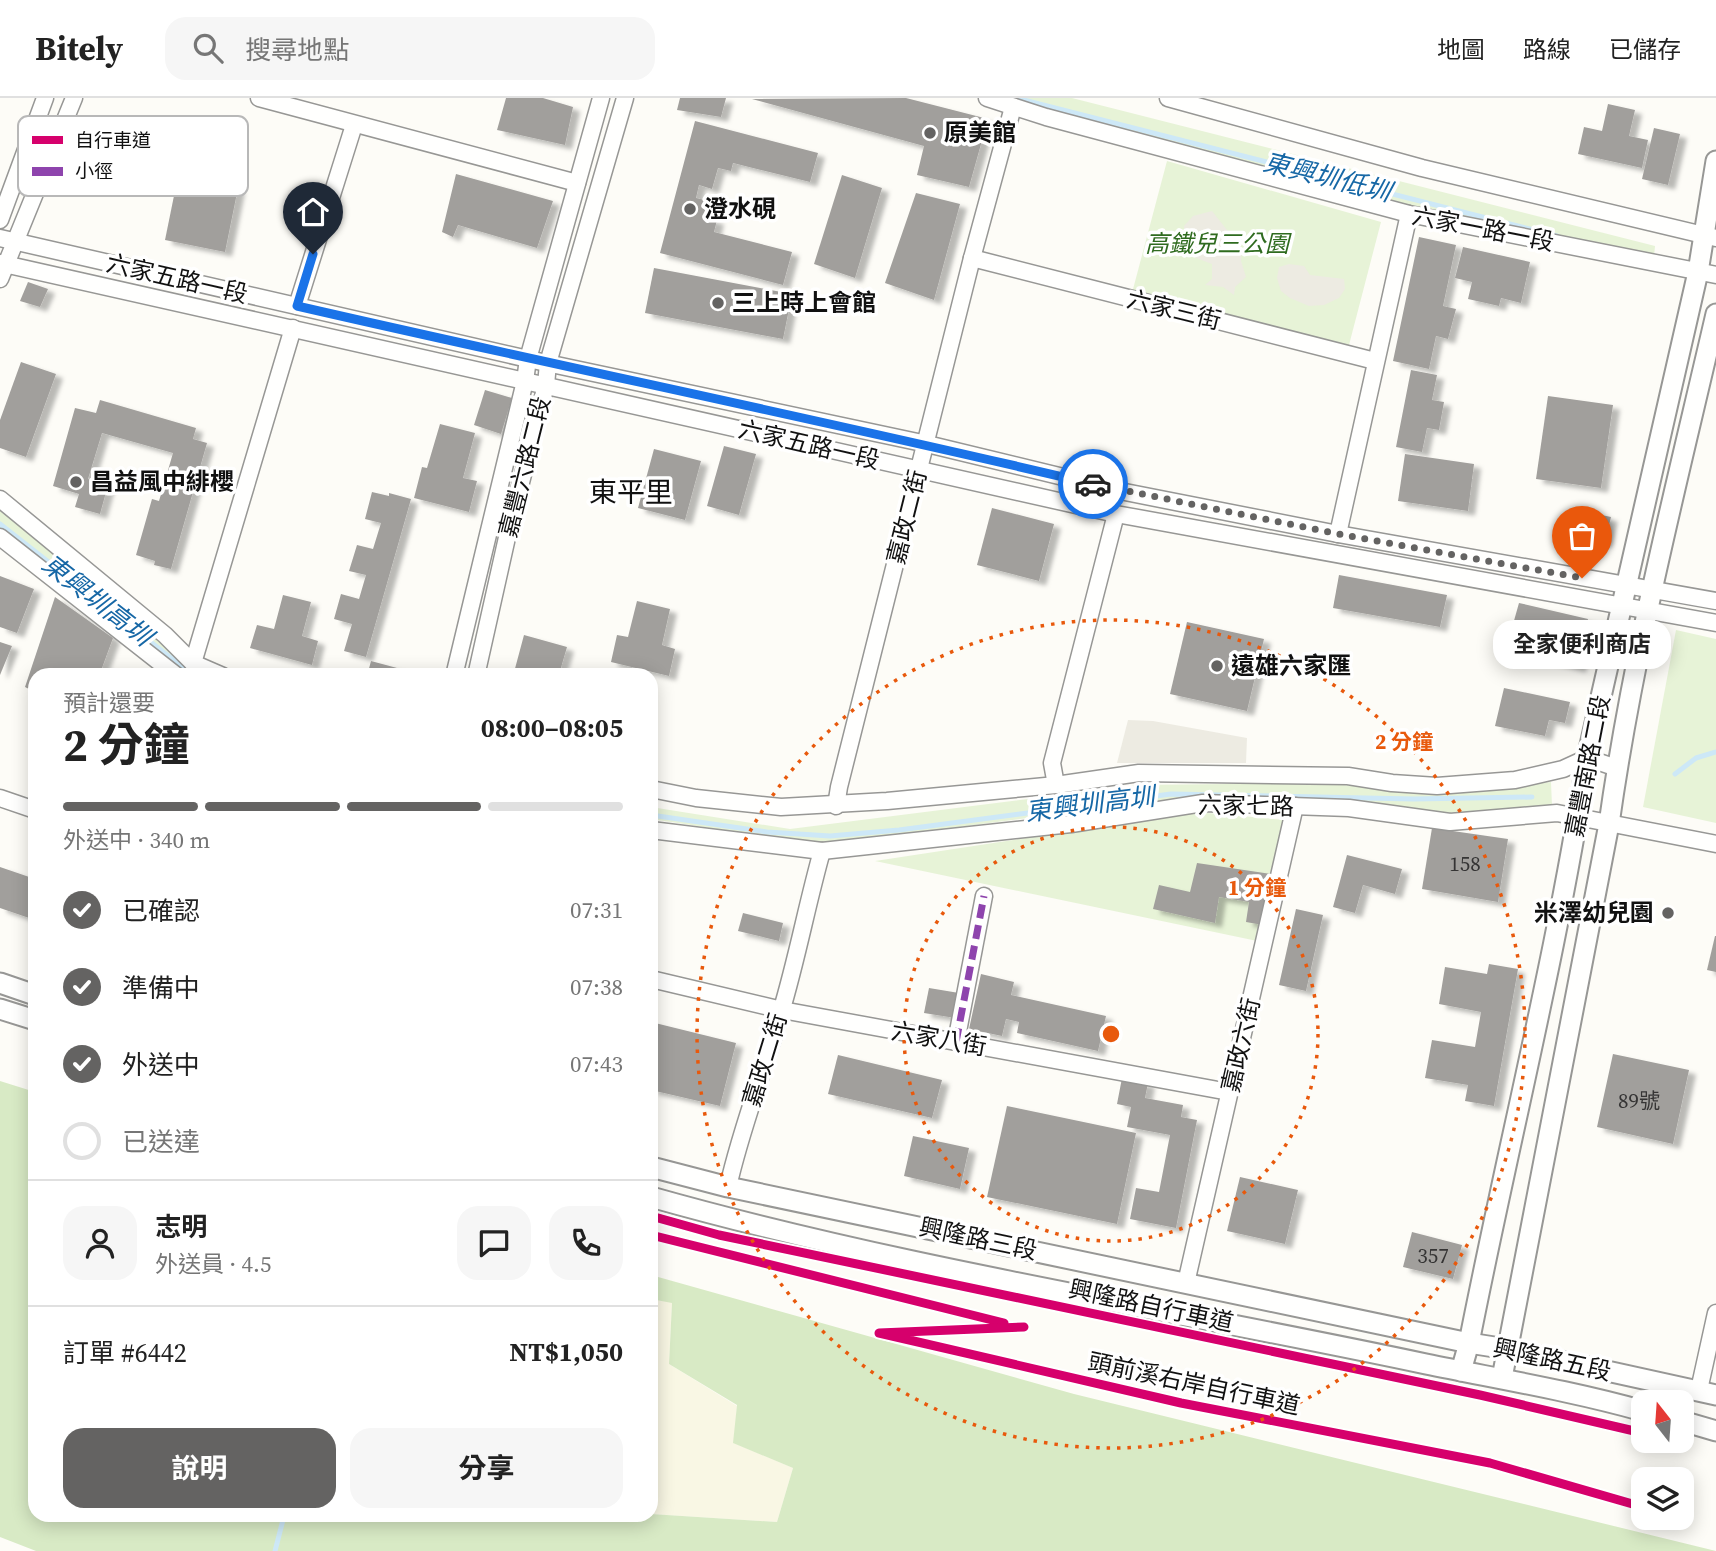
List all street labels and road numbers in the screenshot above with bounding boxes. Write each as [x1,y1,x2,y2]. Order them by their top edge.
street label: 六家一路一段 [1409,199,1557,258]
street label: 六家五路一段 [103,246,251,311]
street label: 六家三街 [1124,282,1225,337]
street label: 嘉豐六路二段 [491,393,558,541]
street label: 六家五路一段 [735,412,883,477]
street label: 嘉政二街 [879,466,934,567]
street label: 嘉豐南路二段 [1558,692,1617,840]
street label: 六家七路 [1198,788,1294,823]
street label: 嘉政六街 [1214,994,1267,1095]
street label: 嘉政二街 [735,1009,794,1111]
street label: 六家八街 [889,1014,989,1063]
street label: 興隆路三段 [916,1210,1040,1267]
street label: 興隆路自行車道 [1066,1272,1237,1339]
street label: 興隆路五段 [1490,1331,1614,1388]
street label: 頭前溪右岸自行車道 [1085,1345,1303,1422]

